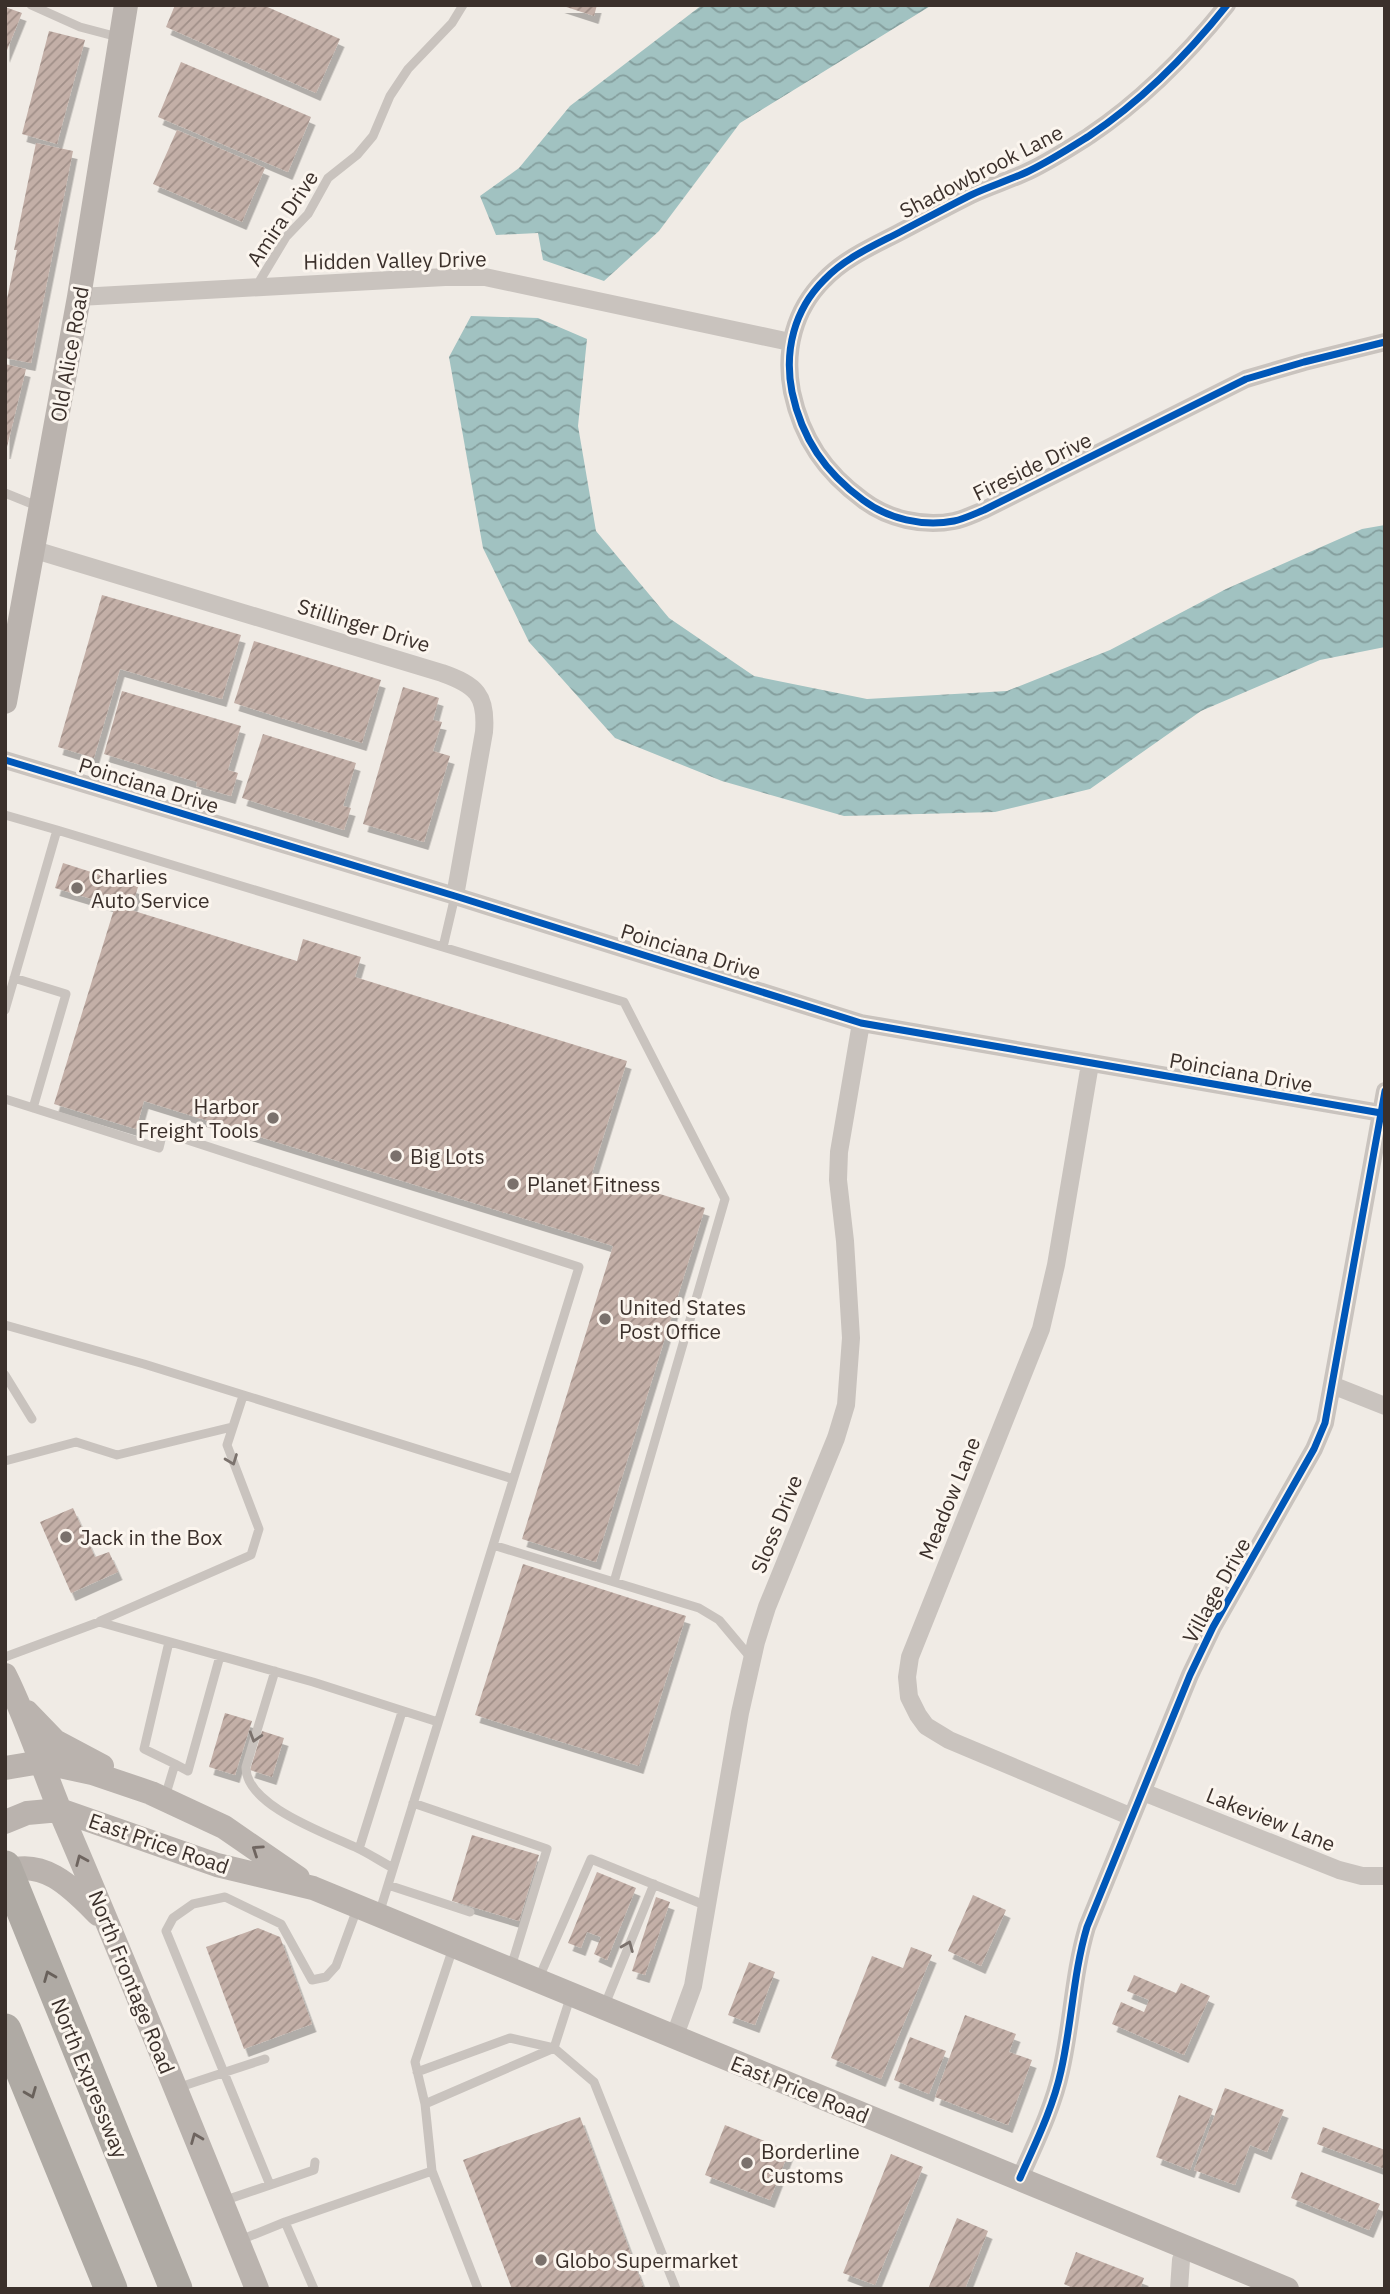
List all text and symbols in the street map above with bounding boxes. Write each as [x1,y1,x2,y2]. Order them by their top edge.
street label: Shadowbrook Lane [895,118,1067,224]
street label: Amira Drive [240,165,324,271]
street label: Hidden Valley Drive [303,244,487,276]
street label: Old Alice Road [43,284,95,424]
street label: Fireside Drive [968,425,1096,507]
street label: Stillinger Drive [294,592,434,658]
street label: Poinciana Drive [76,750,222,820]
place label: Charlies Auto Service [91,862,210,914]
marker: Charlies Auto Service [69,880,85,896]
street label: Poinciana Drive [618,916,764,986]
street label: Poinciana Drive [1167,1046,1315,1098]
place label: Harbor Freight Tools [138,1092,259,1144]
marker: Harbor Freight Tools [265,1110,281,1126]
place label: Big Lots [410,1142,485,1170]
marker: Big Lots [388,1148,404,1164]
place label: Planet Fitness [527,1170,661,1198]
marker: Planet Fitness [505,1176,521,1192]
place label: United States Post Office [619,1293,746,1345]
marker: United States Post Office [597,1311,613,1327]
street label: Meadow Lane [912,1433,986,1563]
one-way arrow [224,1454,238,1466]
street label: Sloss Drive [744,1471,808,1577]
place label: Jack in the Box [80,1523,223,1551]
marker: Jack in the Box [58,1529,74,1545]
street label: Village Drive [1175,1532,1257,1648]
one-way arrow [249,1731,264,1743]
street label: Lakeview Lane [1202,1780,1340,1858]
street label: East Price Road [85,1806,233,1880]
one-way arrow [252,1846,265,1858]
one-way arrow [75,1855,89,1867]
street label: North Frontage Road [82,1886,182,2078]
one-way arrow [620,1941,634,1953]
one-way arrow [44,1970,58,1982]
street label: North Expressway [45,1994,135,2163]
street label: East Price Road [727,2049,873,2129]
one-way arrow [23,2085,37,2098]
one-way arrow [190,2133,204,2145]
place label: Borderline Customs [761,2137,860,2189]
marker: Borderline Customs [739,2155,755,2171]
place label: Globo Supermarket [555,2246,738,2274]
marker: Globo Supermarket [533,2252,549,2268]

